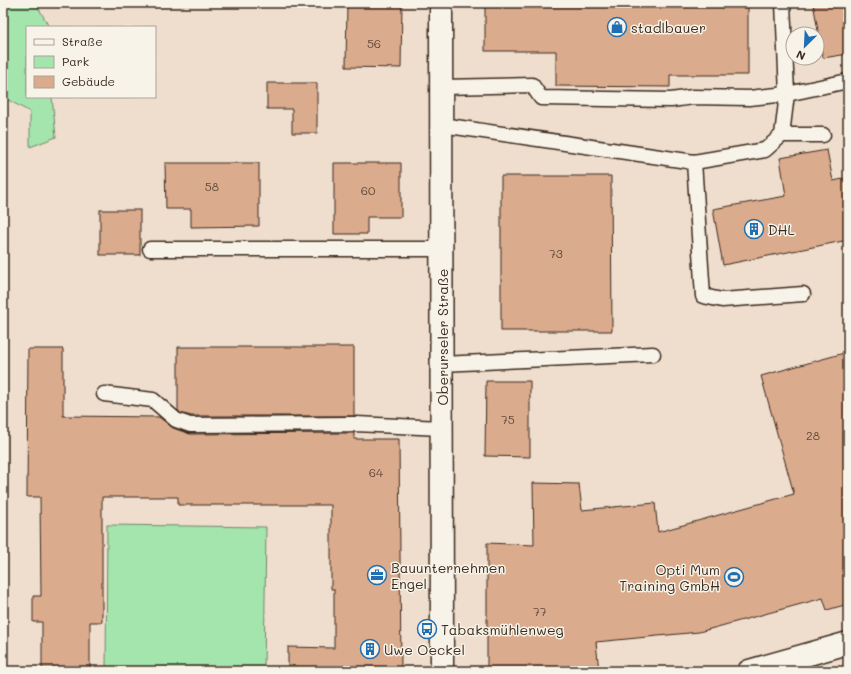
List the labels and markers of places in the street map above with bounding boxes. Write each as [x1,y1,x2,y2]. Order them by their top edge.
shop icon: stadlbauer [606,16,628,38]
place label: stadlbauer [631,18,706,37]
building icon: DHL [743,218,765,240]
place label: DHL [768,220,796,239]
place label: Bauunternehmen Engel [391,558,505,593]
place label: Opti Mum Training GmbH [619,560,720,595]
office icon: Bauunternehmen Engel [366,564,388,586]
sports icon: Opti Mum Training GmbH [723,566,745,588]
bus stop icon: Tabaksmühlenweg [416,618,438,640]
place label: Tabaksmühlenweg [441,620,564,639]
building icon: Uwe Oeckel [359,638,381,660]
place label: Uwe Oeckel [384,640,465,659]

